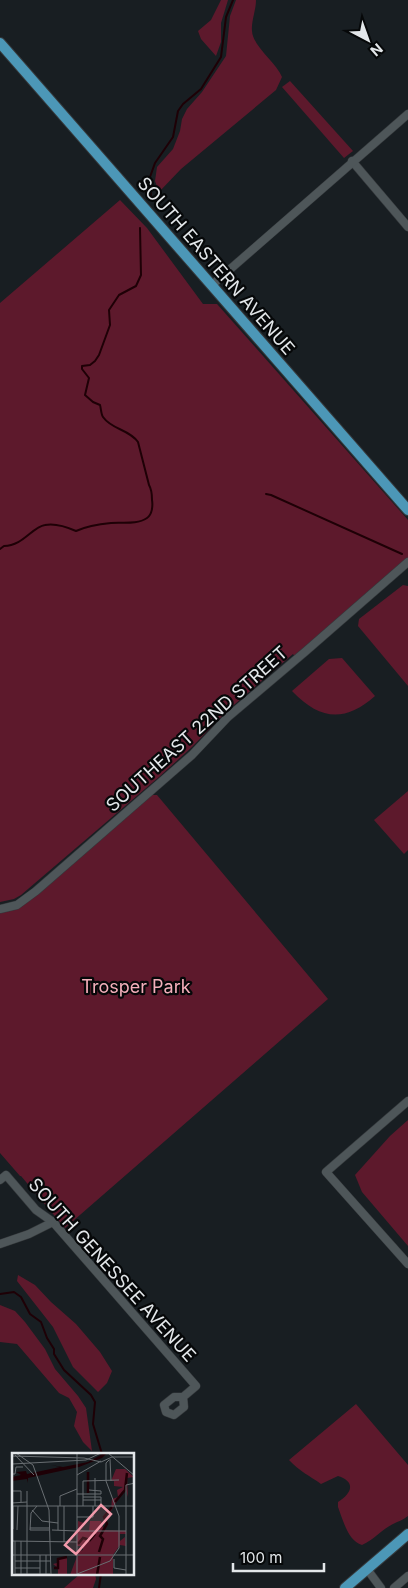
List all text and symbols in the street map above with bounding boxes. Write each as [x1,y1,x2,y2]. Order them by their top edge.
north arrow [343,15,393,65]
text: N [367,40,386,60]
street label: SOUTH EASTERN AVENUE [134,173,299,359]
street label: SOUTHEAST 22ND STREET [102,642,292,816]
park label: Trosper Park [81,976,191,997]
street label: SOUTH GENESSEE AVENUE [24,1174,200,1366]
inset map [12,1453,135,1576]
scale bar [233,1540,324,1572]
text: 100 m [240,1548,282,1567]

